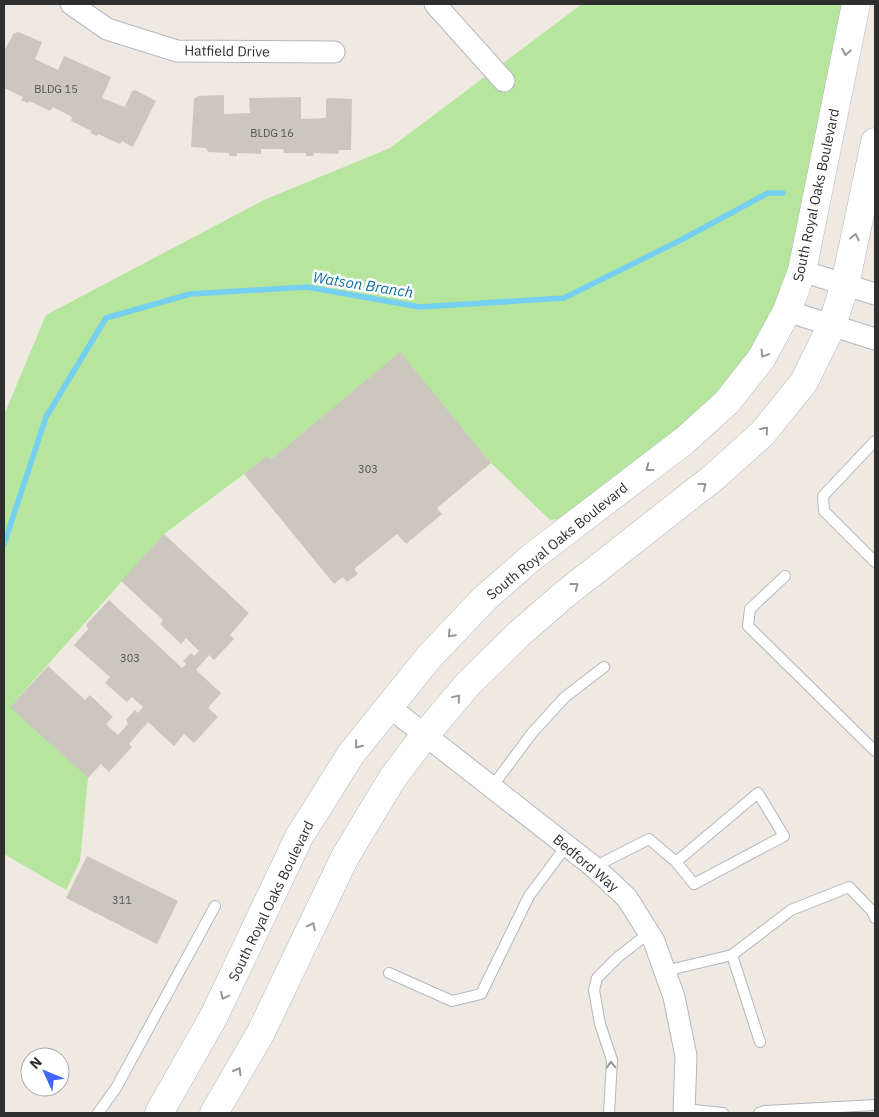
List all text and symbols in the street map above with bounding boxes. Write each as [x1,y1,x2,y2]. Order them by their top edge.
street label: Hatfield Drive [184,41,270,61]
one-way arrow [842,47,852,56]
house number: BLDG 15 [34,82,78,96]
street label: South Royal Oaks Boulevard [789,107,843,283]
house number: BLDG 16 [250,126,294,140]
one-way arrow [849,233,860,242]
water label: Watson Branch [312,267,415,302]
one-way arrow [760,349,770,358]
one-way arrow [759,427,767,436]
house number: 303 [358,462,378,476]
one-way arrow [646,462,655,470]
street label: South Royal Oaks Boulevard [483,478,631,604]
one-way arrow [697,484,706,492]
one-way arrow [569,584,578,592]
one-way arrow [448,628,457,637]
house number: 303 [120,651,140,665]
one-way arrow [451,695,460,704]
one-way arrow [355,739,363,748]
street label: South Royal Oaks Boulevard [224,818,318,984]
street label: Bedford Way [549,830,623,896]
house number: 311 [112,893,132,907]
one-way arrow [306,922,316,931]
one-way arrow [220,991,230,1000]
north arrow [20,1047,70,1097]
text: N [26,1053,46,1073]
one-way arrow [606,1060,616,1068]
one-way arrow [232,1067,242,1076]

